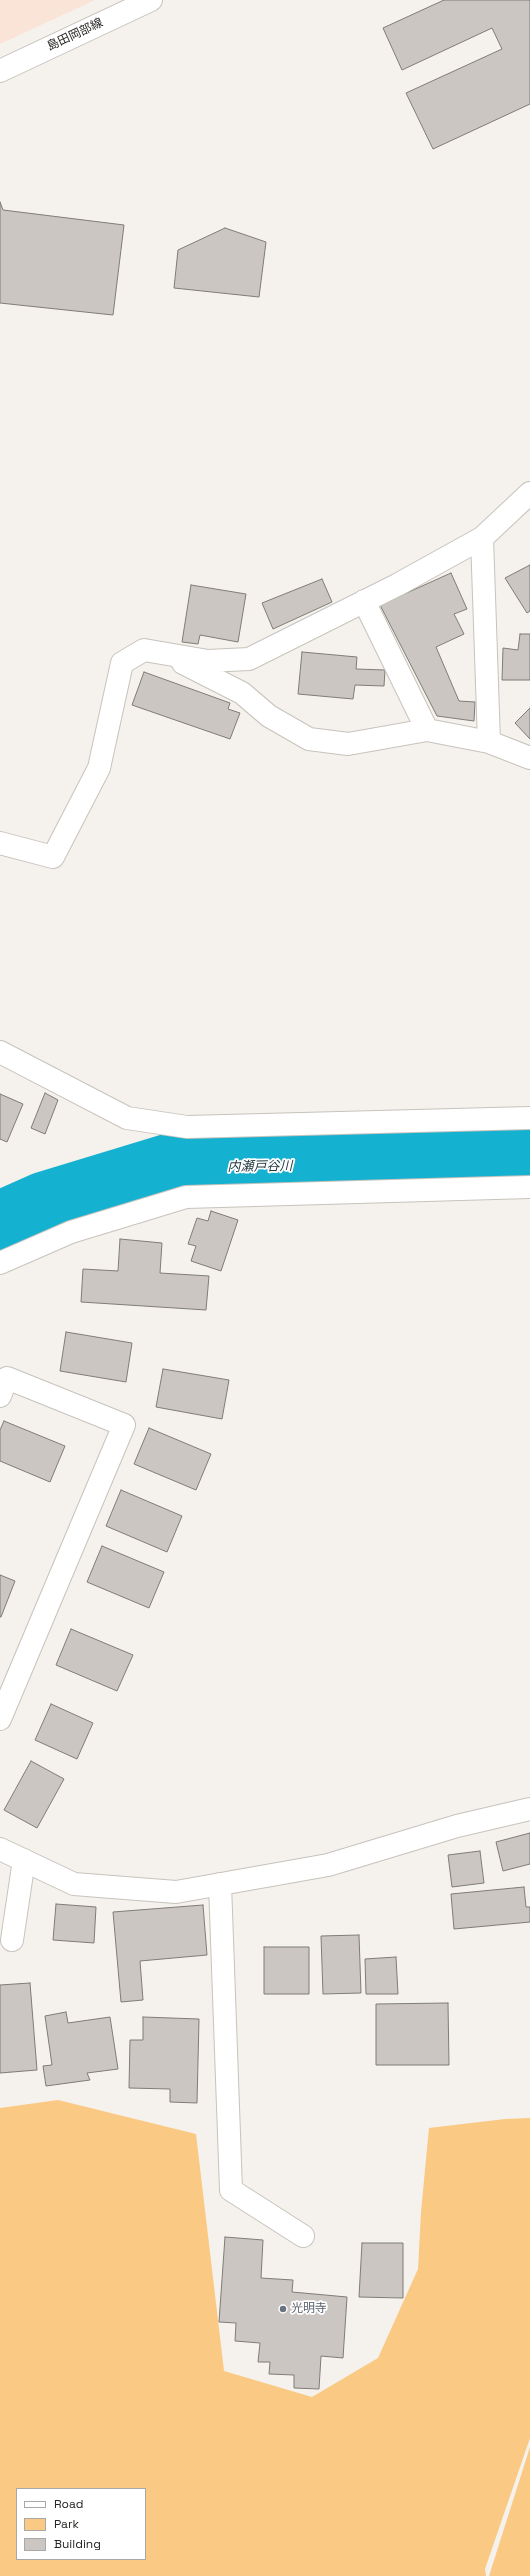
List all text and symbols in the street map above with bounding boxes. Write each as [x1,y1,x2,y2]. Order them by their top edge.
street label: 島田岡部線 [45,16,105,54]
water label: 内瀬戸谷川 [227,1159,293,1175]
place label: 光明寺 [291,2302,327,2316]
marker: 光明寺 [278,2304,288,2314]
legend [16,2488,146,2560]
text: Road [54,2496,83,2512]
text: Park [54,2516,79,2532]
text: Building [54,2536,101,2552]

